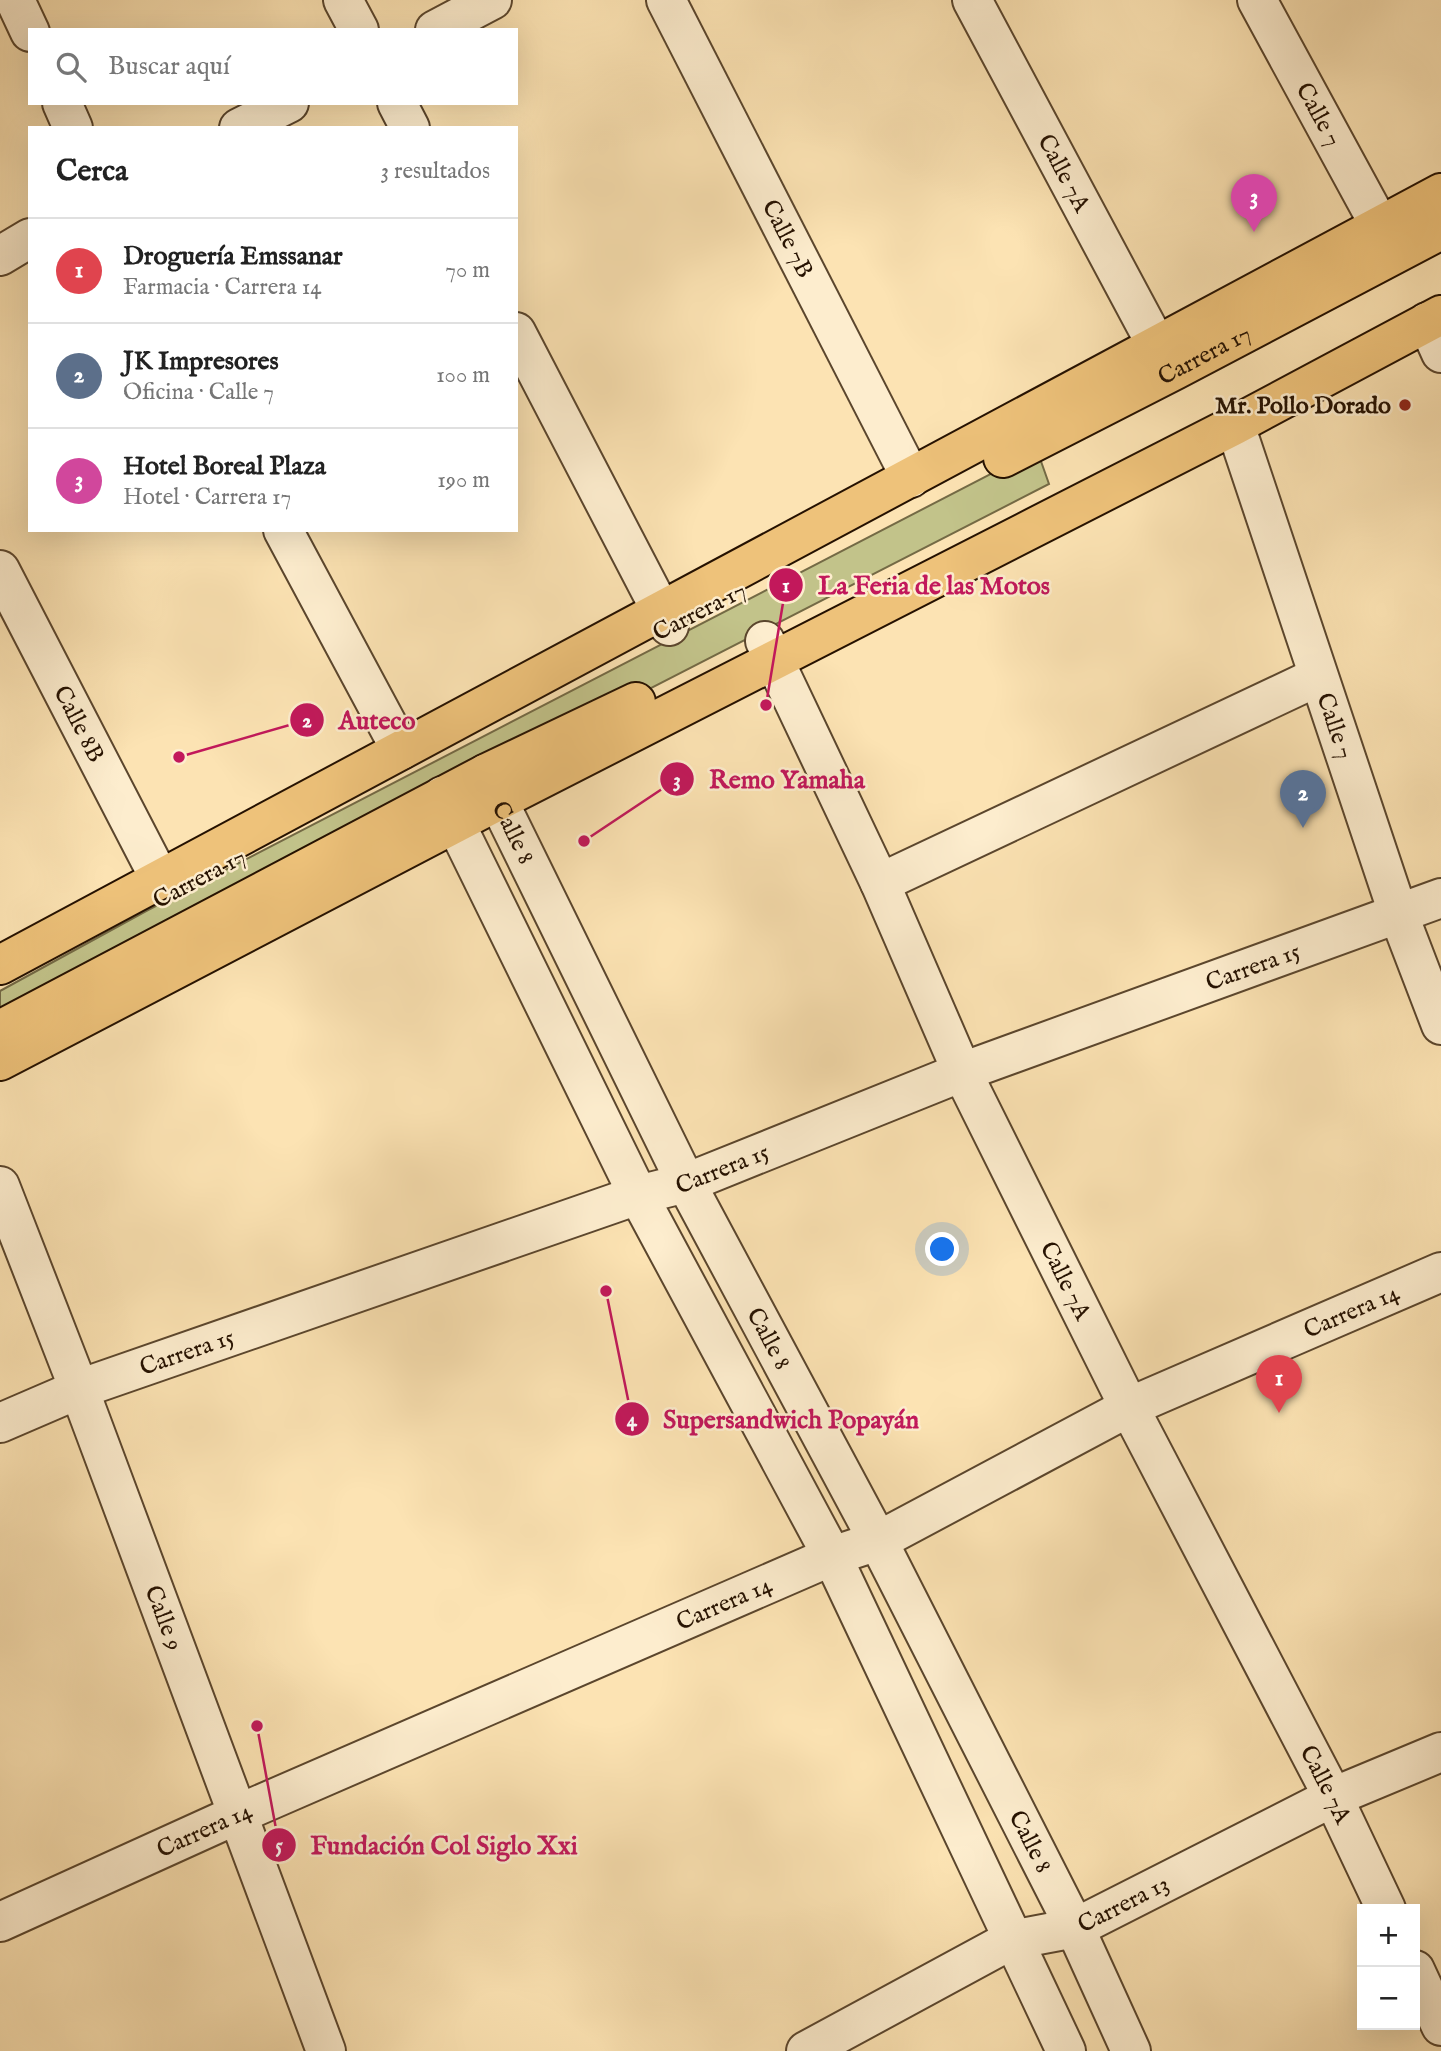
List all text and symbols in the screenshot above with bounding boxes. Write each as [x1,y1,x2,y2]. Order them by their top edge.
search box [28,28,518,105]
icon: search [52,48,90,86]
text: Buscar aquí [108,50,230,83]
street label: Calle 7 [1288,78,1348,152]
street label: Calle 7A [1030,129,1097,219]
text: Cerca [56,153,128,191]
text: 3 resultados [380,157,490,186]
pin: 3 [1231,174,1277,232]
street label: Calle 7B [754,195,820,284]
text: Droguería Emssanar [123,240,343,273]
text: 1 [75,256,83,285]
text: 70 m [445,256,490,285]
text: Farmacia · Carrera 14 [123,273,322,302]
street label: Carrera 17 [1153,319,1257,393]
text: JK Impresores [123,345,279,378]
text: 2 [74,361,84,390]
text: 100 m [436,361,490,390]
text: Oficina · Calle 7 [123,378,274,407]
place label: Mr. Pollo Dorado [1215,391,1391,422]
marker: Mr. Pollo Dorado [1397,397,1413,413]
text: Hotel Boreal Plaza [123,450,326,483]
text: 3 [75,466,83,495]
text: 190 m [437,466,490,495]
text: Hotel · Carrera 17 [123,483,291,512]
callout: La Feria de las Motos [769,562,1064,609]
text: La Feria de las Motos [818,570,1050,603]
text: 1 [782,573,790,600]
street label: Carrera 17 [648,576,752,649]
street label: Calle 8B [46,681,111,768]
street label: Calle 7 [1309,689,1359,763]
callout: Auteco [289,697,429,744]
text: Auteco [337,705,416,738]
text: 2 [302,708,312,735]
callout: Remo Yamaha [660,755,879,802]
text: Remo Yamaha [709,764,866,797]
text: 3 [673,767,681,794]
pin: 2 [1280,770,1326,828]
street label: Calle 8 [484,796,541,870]
street label: Carrera 17 [148,842,251,917]
street label: Carrera 15 [1202,936,1305,999]
street label: Carrera 15 [673,1137,774,1202]
your location [925,1232,959,1266]
street label: Calle 7A [1032,1237,1098,1327]
street label: Carrera 14 [1299,1278,1405,1347]
street label: Calle 8 [739,1303,797,1376]
street label: Carrera 15 [136,1322,239,1384]
pin: 1 [1256,1355,1302,1413]
callout: Supersandwich Popayán [614,1395,933,1442]
text: Supersandwich Popayán [663,1404,919,1437]
text: 4 [627,1407,638,1434]
street label: Carrera 14 [672,1570,777,1639]
street label: Calle 9 [137,1581,189,1655]
street label: Calle 7A [1292,1740,1358,1830]
street label: Carrera 14 [152,1796,257,1866]
street label: Calle 8 [1001,1805,1058,1879]
callout: Fundación Col Siglo Xxi [261,1821,592,1868]
text: Fundación Col Siglo Xxi [310,1830,578,1863]
text: 5 [275,1833,283,1860]
street label: Carrera 13 [1073,1869,1175,1941]
map controls [1357,1904,1420,2030]
button: + [1357,1904,1420,1967]
button: − [1357,1967,1420,2030]

